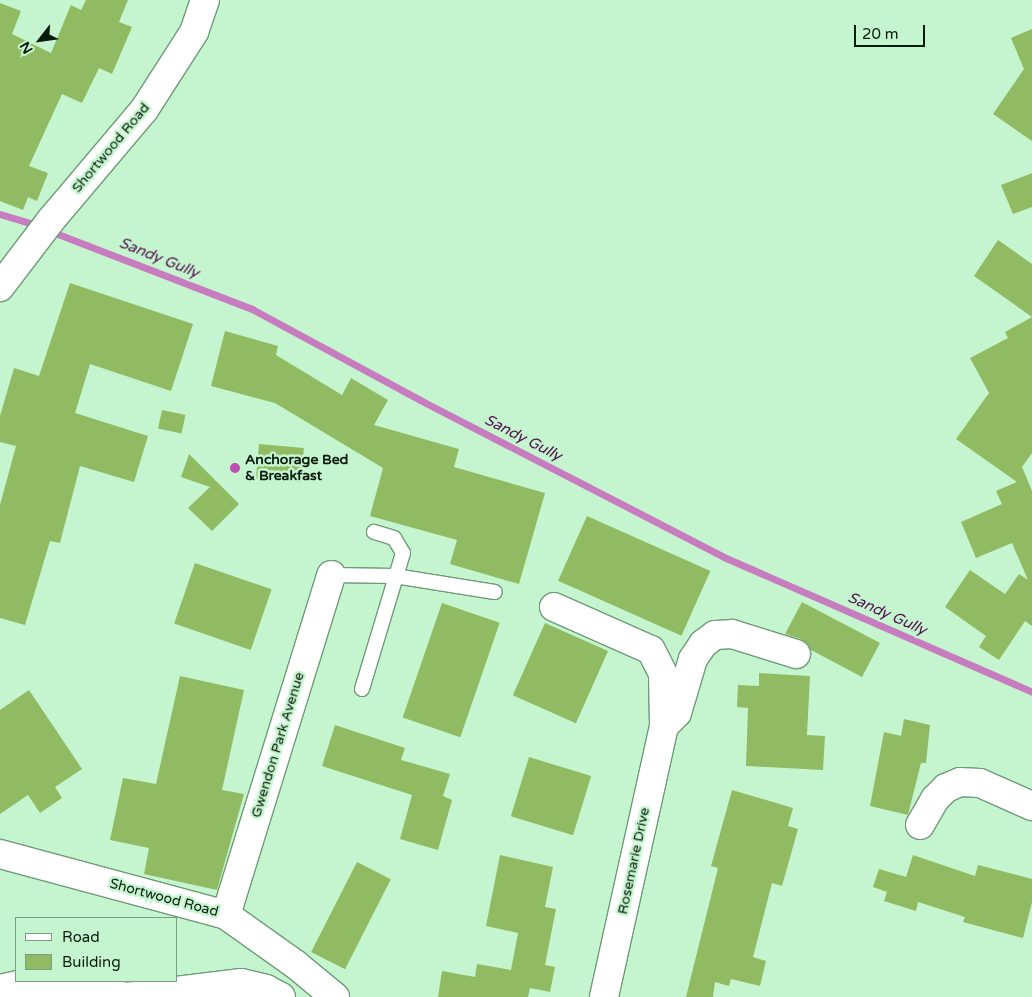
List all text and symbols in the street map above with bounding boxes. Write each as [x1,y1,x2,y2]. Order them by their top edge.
north arrow [15,15,65,65]
scale bar [857,15,928,47]
text: 20 m [862,25,899,43]
text: N [16,39,37,57]
street label: Shortwood Road [69,100,153,196]
water label: Sandy Gully [117,234,201,282]
water label: Sandy Gully [481,411,565,465]
place label: Anchorage Bed & Breakfast [245,452,348,484]
marker: Anchorage Bed & Breakfast [229,462,241,474]
water label: Sandy Gully [845,589,929,639]
street label: Gwendon Park Avenue [248,670,308,820]
street label: Rosemarie Drive [614,806,654,916]
street label: Shortwood Road [108,875,220,921]
legend [15,917,178,982]
text: Road [62,928,100,946]
text: Building [62,953,121,971]

